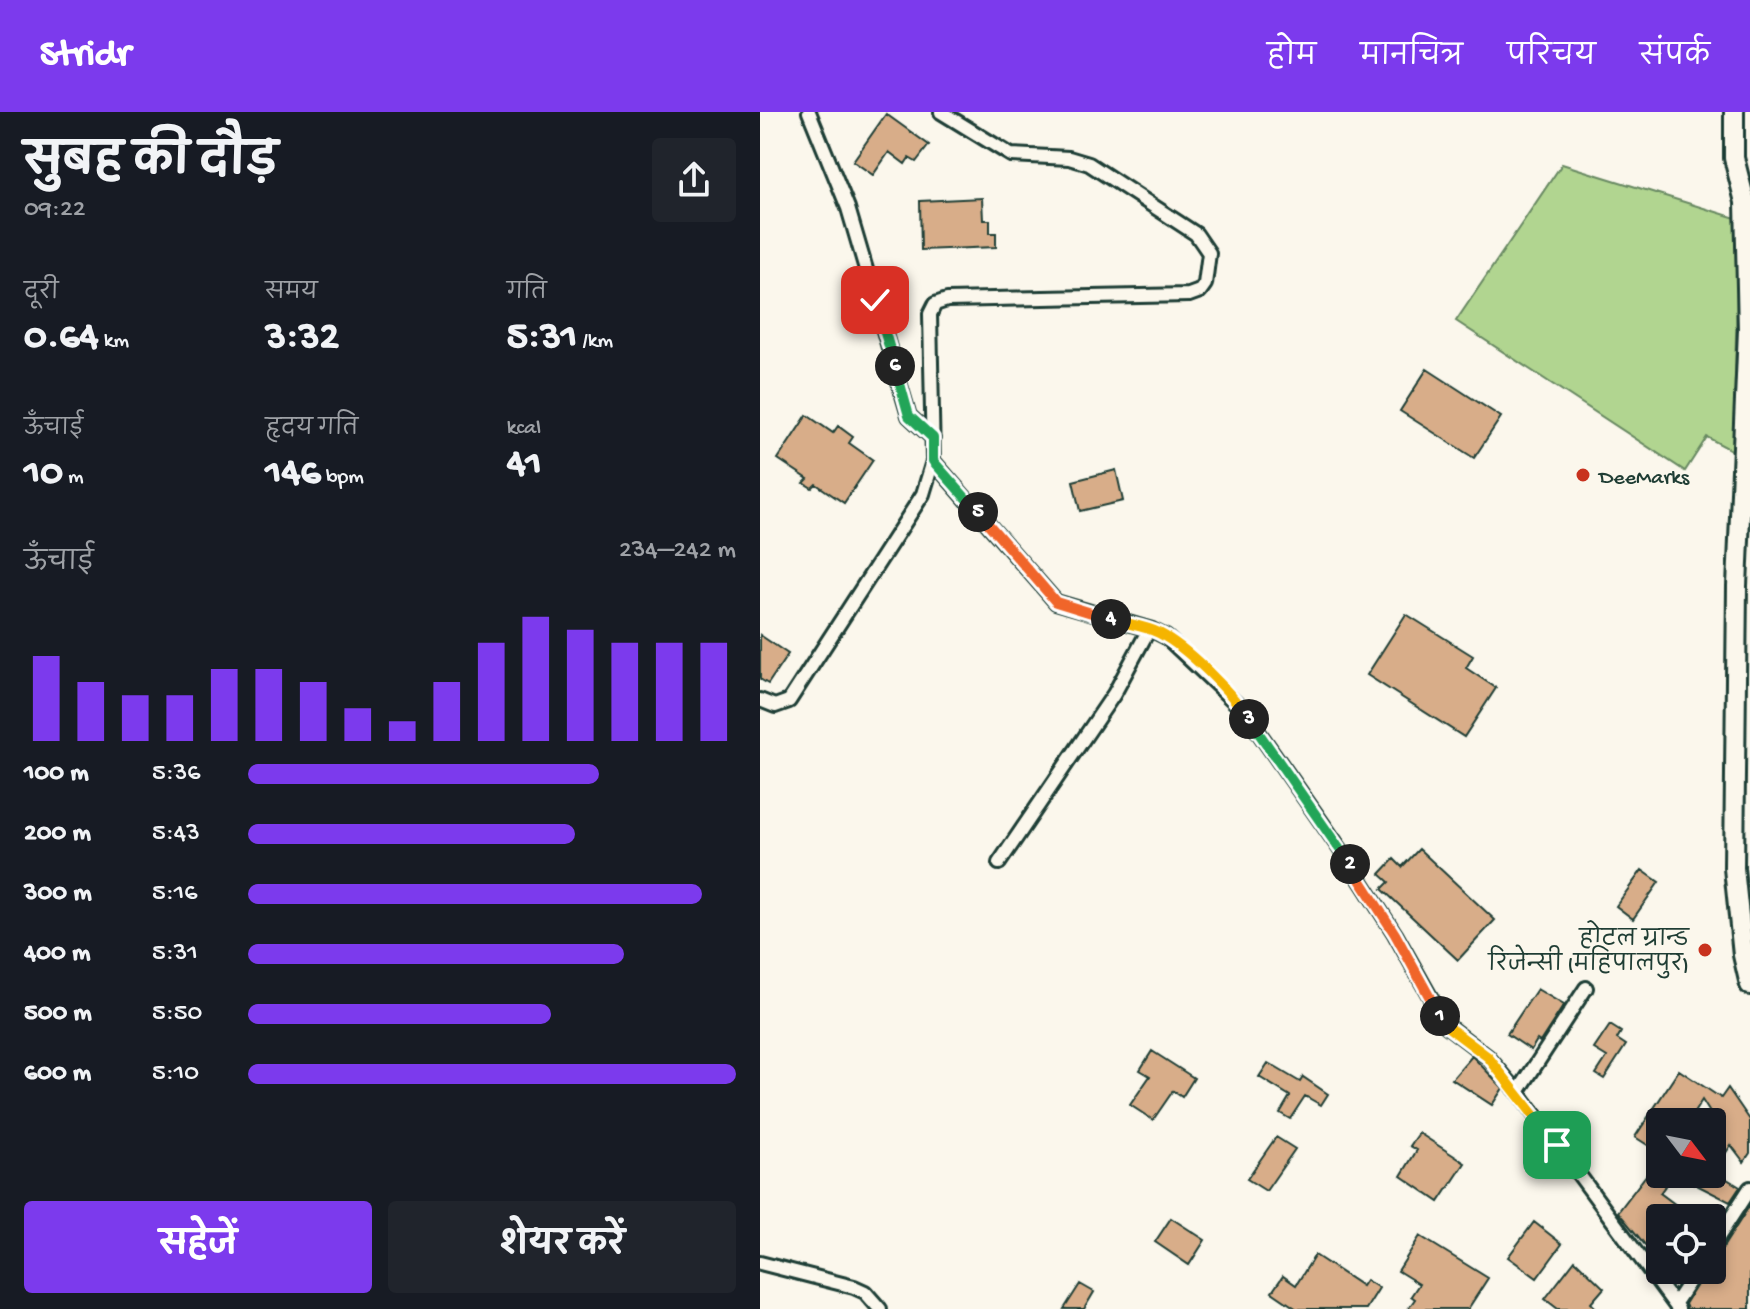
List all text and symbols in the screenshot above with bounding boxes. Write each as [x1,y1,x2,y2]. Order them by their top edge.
text: Stridr [40,34,131,78]
text: होम [1267,42,1316,75]
text: मानचित्र [1360,42,1463,75]
text: परिचय [1507,42,1596,75]
text: संपर्क [1640,42,1710,75]
button: share [652,138,736,222]
text: सुबह की दौड़ [24,139,278,191]
text: 09:22 [24,195,85,226]
pin [841,266,909,334]
icon: check [853,278,897,322]
text: दूरी [24,281,59,307]
text: समय [265,281,318,307]
text: गति [507,281,547,307]
text: 0.64 [24,315,98,362]
text: 3:32 [265,315,339,362]
text: 5:31 [507,315,577,362]
text: km [98,329,129,355]
text: /km [577,329,613,355]
pin: 6 [875,346,915,386]
text: 6 [889,353,901,379]
text: kcal [507,416,541,442]
text: ऊँचाई [24,417,83,443]
text: हृदय गति [265,417,358,443]
text: 41 [507,442,542,489]
text: 10 [24,451,63,498]
text: 146 [265,451,321,498]
text: m [63,465,84,491]
text: bpm [321,465,364,491]
marker: DeeMarks [1574,466,1592,484]
place label: DeeMarks [1597,466,1690,492]
pin: 5 [958,492,998,532]
text: 5 [972,499,984,525]
text: 234–242 m [619,536,736,567]
text: ऊँचाई [24,549,94,580]
pin: 4 [1091,599,1131,639]
text: 4 [1106,606,1116,632]
pin: 3 [1229,699,1269,739]
text: 3 [1243,706,1255,732]
text: 100 m [24,759,89,790]
text: 5:36 [152,759,201,790]
text: 200 m [24,819,91,850]
text: 5:43 [152,819,200,850]
pin: 2 [1330,844,1370,884]
text: 2 [1345,851,1355,877]
text: 300 m [24,879,92,910]
text: 5:16 [152,879,198,910]
place label: होटल ग्रान्ड रिजेन्सी (महिपालपुर) [1487,920,1691,979]
text: 400 m [24,939,90,970]
text: 5:31 [152,939,198,970]
marker: होटल ग्रान्ड रिजेन्सी (महिपालपुर) [1696,941,1714,959]
pin: 1 [1420,996,1460,1036]
text: 500 m [24,999,92,1030]
text: 5:50 [152,999,202,1030]
text: 1 [1436,1003,1444,1029]
text: 600 m [24,1059,91,1090]
text: 5:10 [152,1059,199,1090]
north arrow [1646,1108,1726,1188]
map controls [1646,1108,1726,1284]
pin [1523,1111,1591,1179]
icon: arrive [1535,1123,1579,1167]
button: सहेजें [24,1201,372,1293]
button: शेयर करें [388,1201,736,1293]
button: locate [1646,1204,1726,1284]

